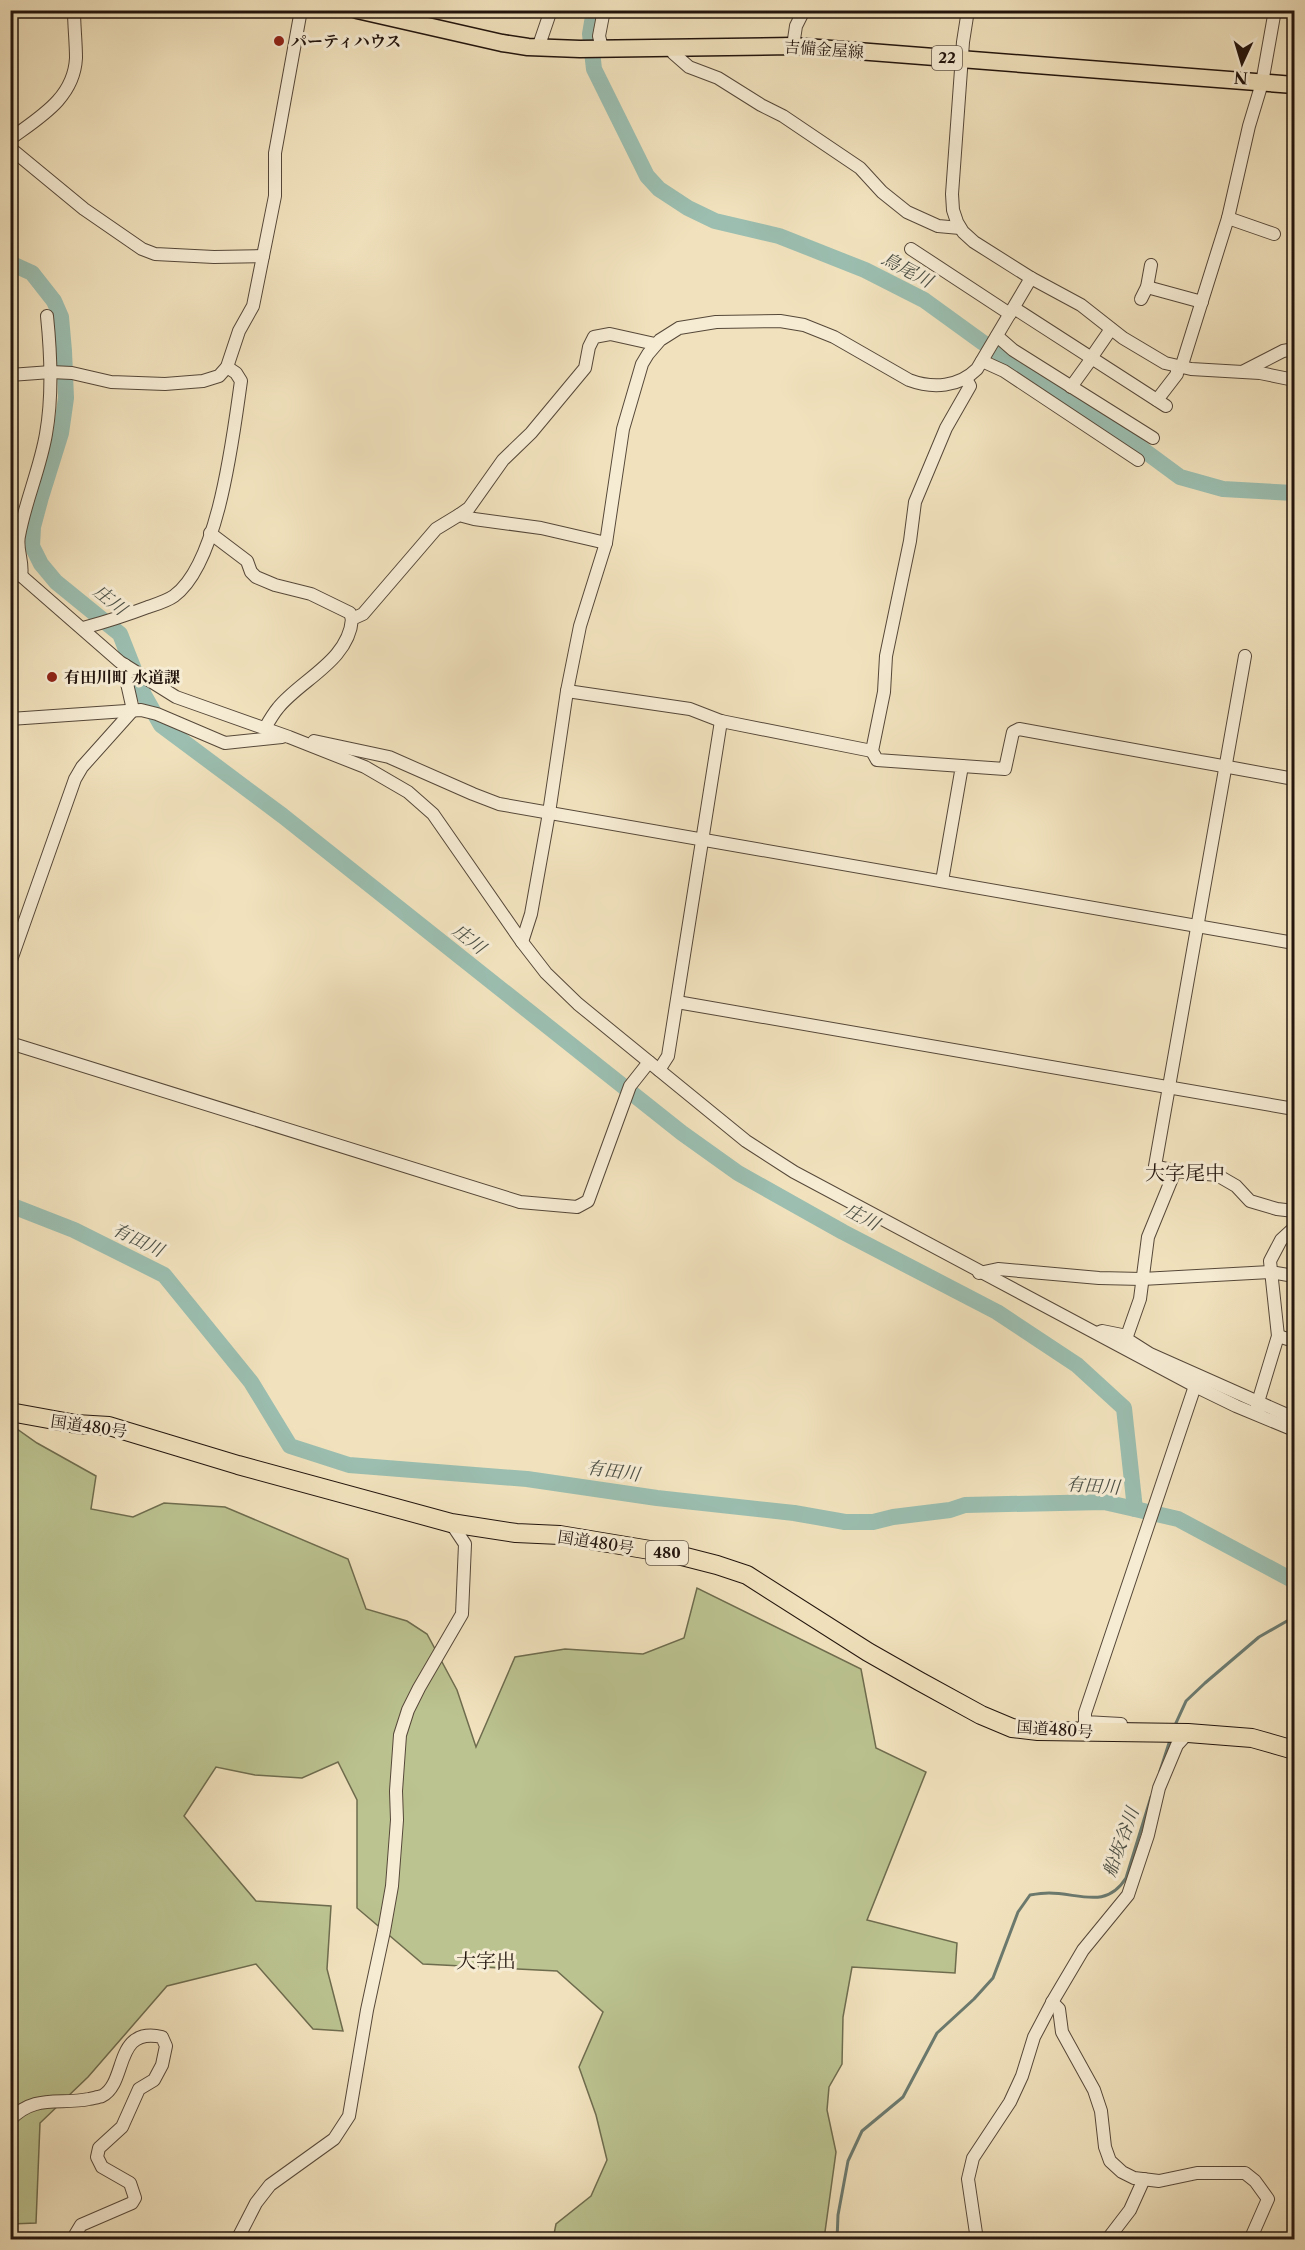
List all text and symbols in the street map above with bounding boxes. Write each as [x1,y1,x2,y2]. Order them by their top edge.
place label: パーティハウス [291,31,401,51]
north arrow [1212,33,1272,93]
marker: パーティハウス [272,34,286,48]
street label: 吉備金屋線 [783,36,865,62]
road number: 22 [932,46,962,70]
text: N [1233,67,1249,88]
water label: 鳥尾川 [878,248,938,293]
water label: 庄川 [89,580,132,621]
place label: 有田川町 水道課 [64,667,180,687]
marker: 有田川町 水道課 [45,670,59,684]
water label: 庄川 [448,919,492,960]
district label: 大字尾中 [1145,1161,1225,1185]
water label: 庄川 [841,1199,885,1236]
water label: 有田川 [109,1218,169,1263]
street label: 国道480号 [50,1411,128,1441]
water label: 有田川 [585,1456,643,1486]
water label: 有田川 [1065,1473,1123,1499]
street label: 国道480号 [556,1526,636,1558]
road number: 480 [646,1541,688,1565]
street label: 国道480号 [1016,1716,1094,1742]
water label: 船坂谷川 [1098,1803,1144,1880]
district label: 大字出 [456,1949,516,1973]

